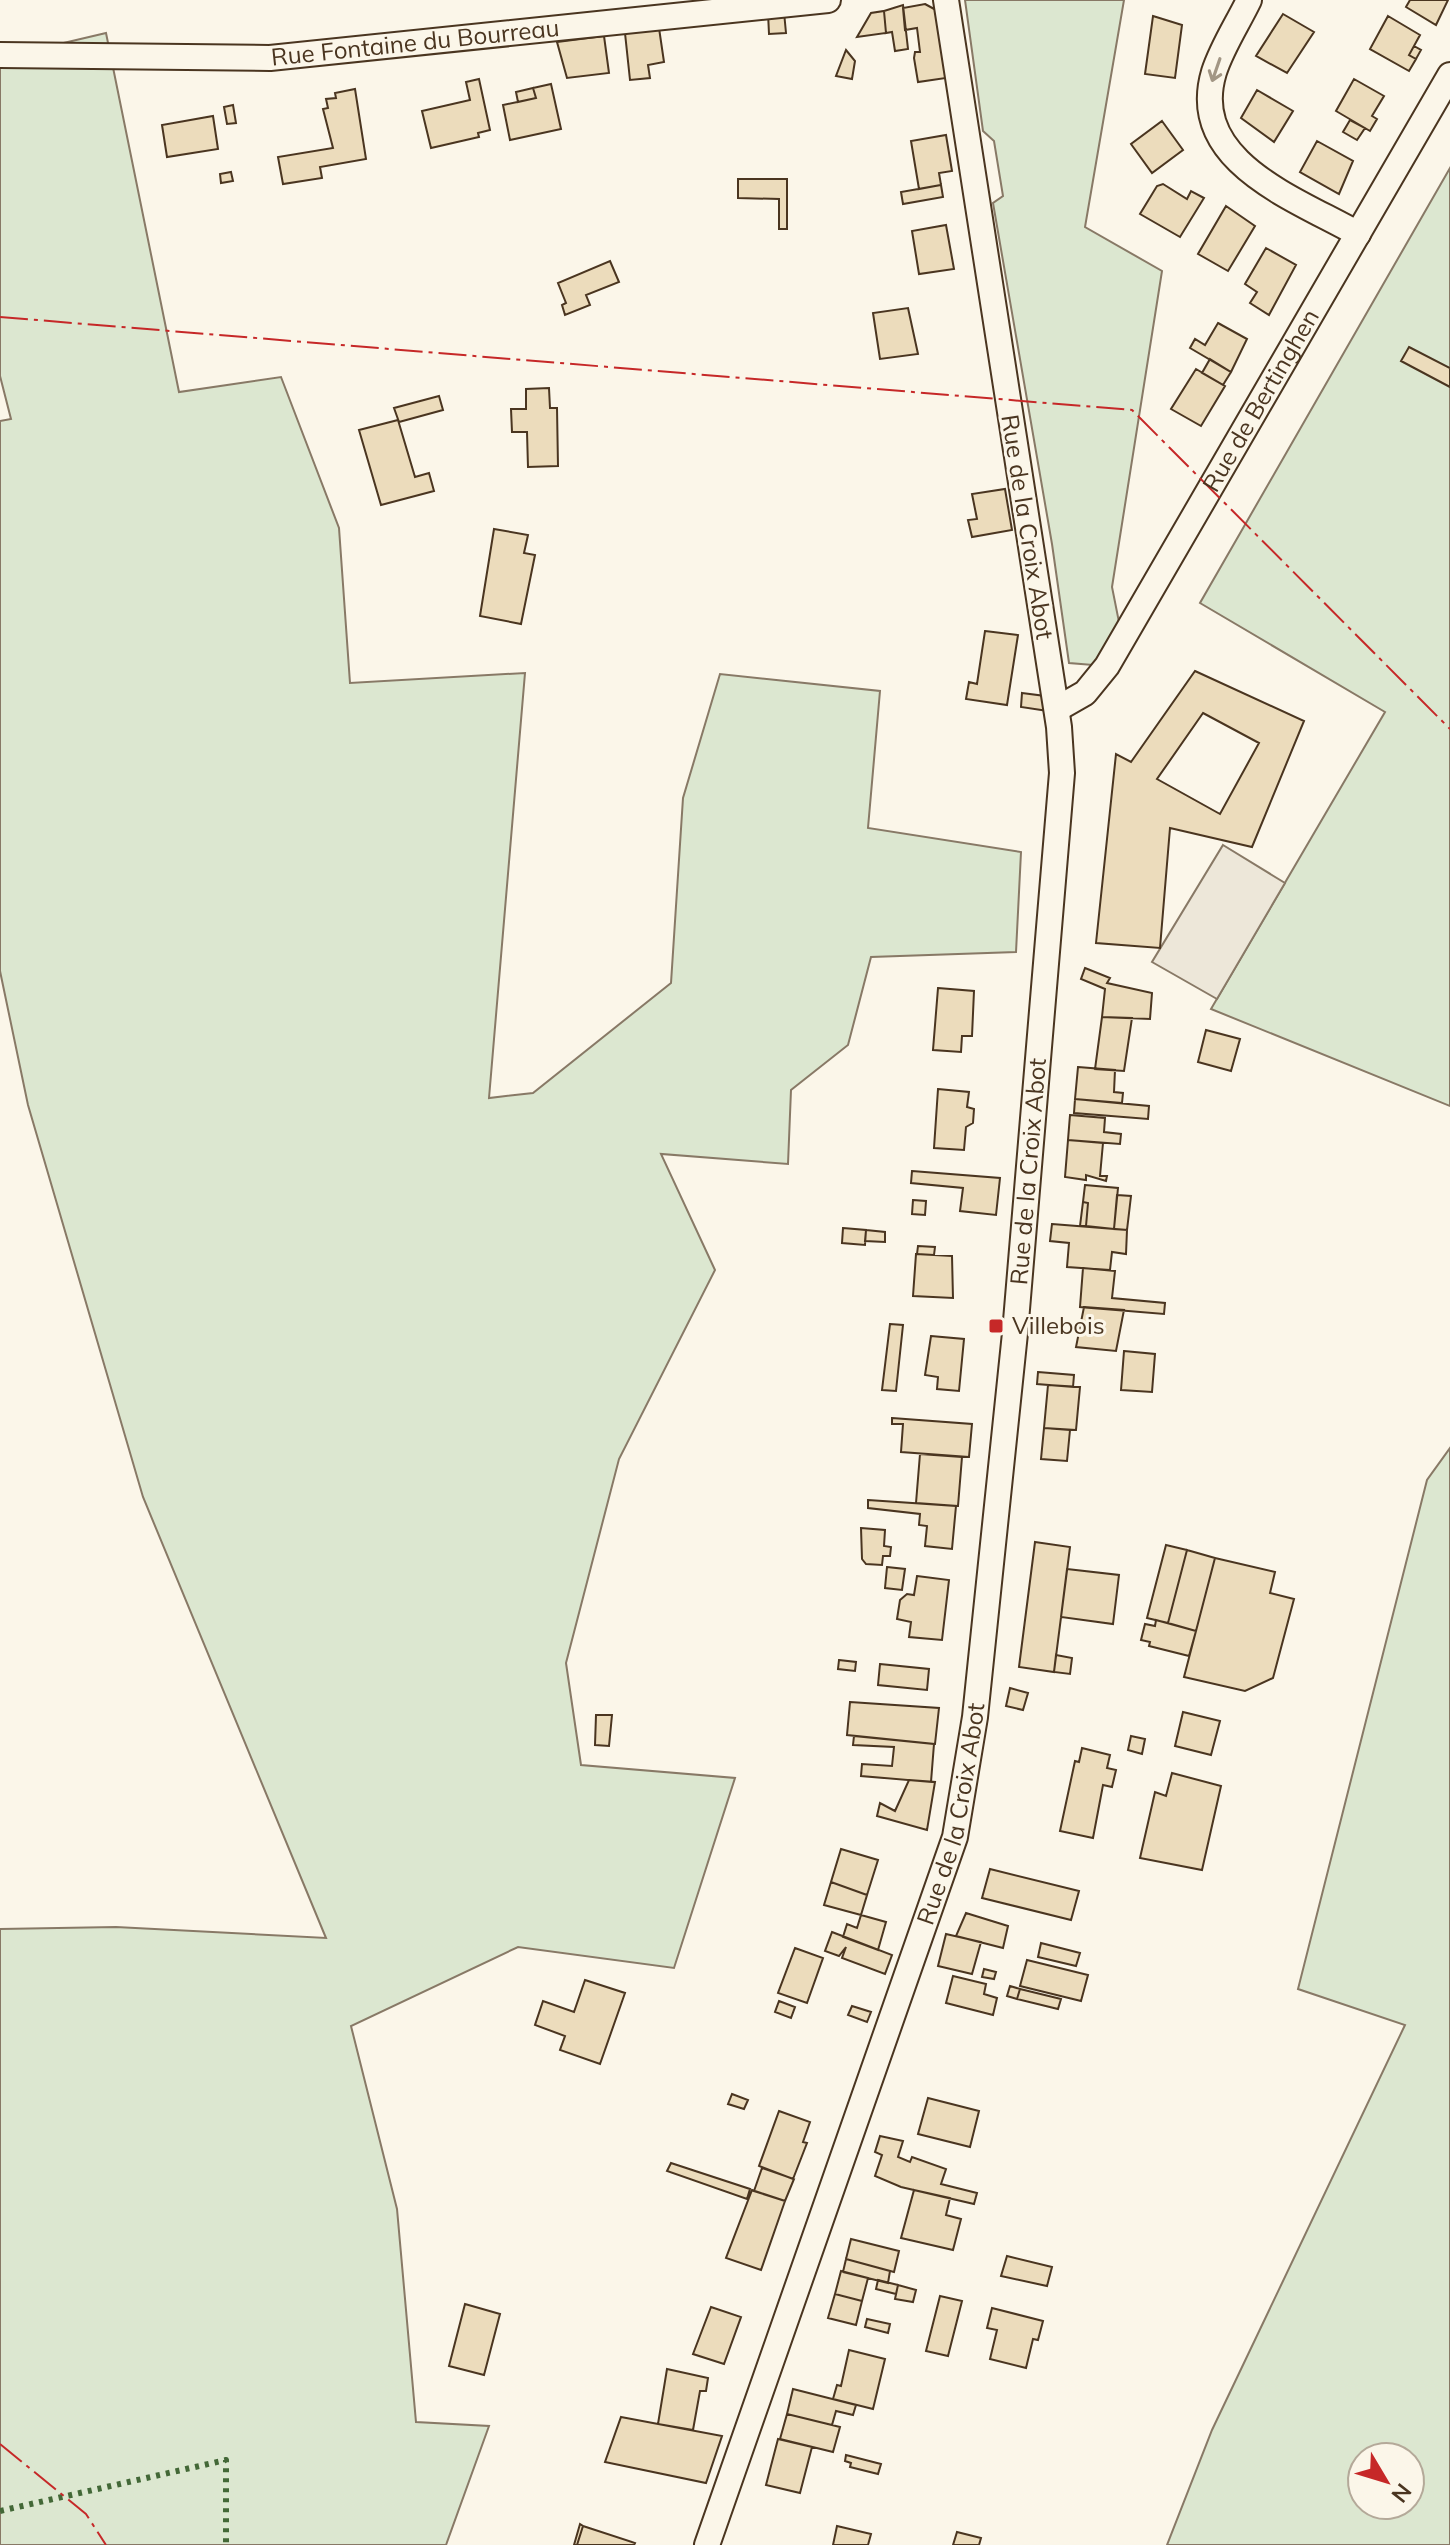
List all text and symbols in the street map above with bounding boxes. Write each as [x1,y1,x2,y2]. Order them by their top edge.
street label: Rue Fontaine du Bourreau [270,12,561,72]
one-way arrow [1208,58,1223,83]
street label: Rue de Bertinghen [1195,303,1325,497]
street label: Rue de la Croix Abot [995,412,1061,641]
street label: Rue de la Croix Abot [1003,1057,1052,1286]
place label: Villebois [1012,1310,1105,1340]
marker: Villebois [987,1317,1005,1335]
street label: Rue de la Croix Abot [910,1702,990,1928]
north arrow [1346,2441,1426,2521]
text: N [1386,2478,1418,2508]

